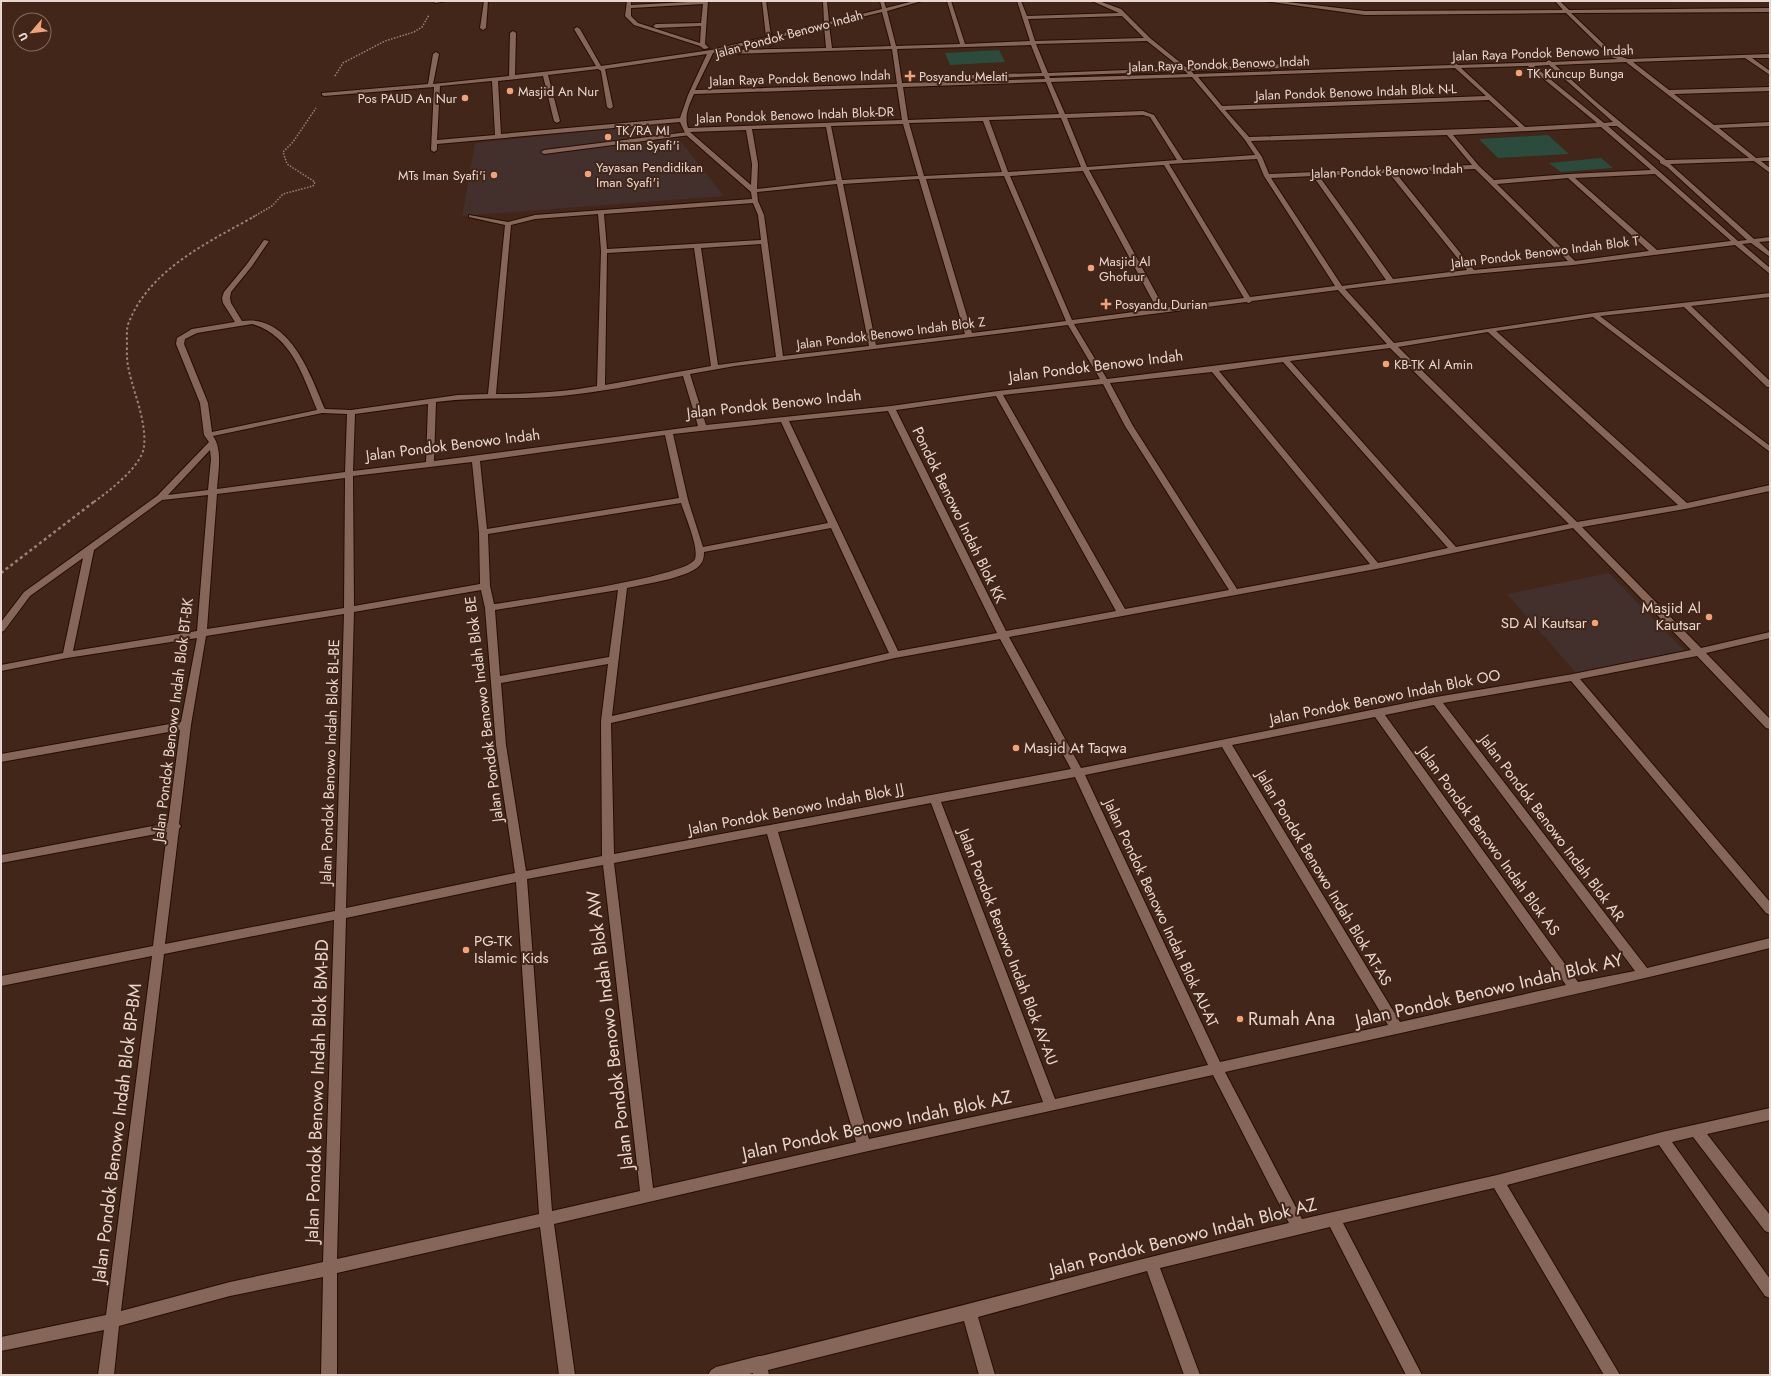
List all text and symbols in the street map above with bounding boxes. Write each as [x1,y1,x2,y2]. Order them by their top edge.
street label: Jalan Pondok Benowo Indah [711,5,865,63]
north arrow [12,12,52,52]
text: U [14,30,32,44]
street label: Jalan Raya Pondok Benowo Indah [1450,40,1634,66]
street label: Jalan Raya Pondok Benowo Indah [1126,51,1310,77]
place label: TK Kuncup Bunga [1527,64,1624,83]
street label: Jalan Raya Pondok Benowo Indah [707,65,891,91]
place label: Posyandu Melati [919,67,1008,86]
marker: TK Kuncup Bunga [1514,68,1524,78]
marker: Posyandu Melati [904,70,916,82]
street label: Jalan Pondok Benowo Indah Blok N-L [1253,79,1457,105]
place label: Masjid An Nur [518,82,599,101]
marker: Masjid An Nur [505,86,515,96]
place label: Pos PAUD An Nur [358,89,458,108]
marker: Pos PAUD An Nur [460,93,470,103]
street label: Jalan Pondok Benowo Indah Blok-DR [694,102,895,128]
place label: TK/RA MI Iman Syafi'i [616,121,680,155]
marker: TK/RA MI Iman Syafi'i [603,132,613,142]
place label: Yayasan Pendidikan Iman Syafi'i [596,158,703,192]
street label: Jalan Pondok Benowo Indah [1309,159,1463,183]
place label: MTs Iman Syafi'i [398,166,486,185]
marker: Yayasan Pendidikan Iman Syafi'i [583,169,593,179]
marker: MTs Iman Syafi'i [489,170,499,180]
street label: Jalan Pondok Benowo Indah Blok T [1448,231,1640,273]
place label: Masjid Al Ghofuur [1099,252,1151,286]
marker: Masjid Al Ghofuur [1086,263,1096,273]
place label: Posyandu Durian [1115,295,1208,314]
marker: Posyandu Durian [1100,298,1112,310]
street label: Jalan Pondok Benowo Indah Blok Z [794,312,986,354]
street label: Jalan Pondok Benowo Indah [1006,344,1184,388]
place label: KB-TK Al Amin [1394,355,1473,374]
marker: KB-TK Al Amin [1381,359,1391,369]
street label: Jalan Pondok Benowo Indah [684,384,862,424]
street label: Jalan Pondok Benowo Indah [363,423,541,467]
street label: Pondok Benowo Indah Blok KK [907,423,1012,607]
street label: Jalan Pondok Benowo Indah Blok BE [459,595,509,825]
street label: Jalan Pondok Benowo Indah Blok BT-BK [147,596,199,845]
place label: Masjid Al Kautsar [1642,597,1702,636]
place label: SD Al Kautsar [1501,612,1588,634]
marker: Masjid Al Kautsar [1704,612,1714,622]
marker: SD Al Kautsar [1590,618,1600,628]
street label: Jalan Pondok Benowo Indah Blok BL-BE [315,639,345,887]
street label: Jalan Pondok Benowo Indah Blok OO [1266,664,1502,731]
street label: Jalan Pondok Benowo Indah Blok AR [1473,728,1630,927]
place label: Masjid At Taqwa [1024,737,1127,759]
street label: Jalan Pondok Benowo Indah Blok AS [1412,740,1565,940]
marker: Masjid At Taqwa [1011,743,1021,753]
street label: Jalan Pondok Benowo Indah Blok AT-AS [1250,764,1397,990]
street label: Jalan Pondok Benowo Indah Blok JJ [684,777,906,841]
street label: Jalan Pondok Benowo Indah Blok AU-AT [1098,794,1224,1031]
street label: Jalan Pondok Benowo Indah Blok AV-AU [952,824,1063,1068]
street label: Jalan Pondok Benowo Indah Blok AW [580,889,640,1173]
place label: PG-TK Islamic Kids [474,930,549,969]
street label: Jalan Pondok Benowo Indah Blok BM-BD [299,939,335,1245]
marker: PG-TK Islamic Kids [461,945,471,955]
street label: Jalan Pondok Benowo Indah Blok AY [1351,946,1626,1034]
street label: Jalan Pondok Benowo Indah Blok BP-BM [85,982,148,1286]
place label: Rumah Ana [1248,1006,1335,1032]
marker: Rumah Ana [1235,1014,1245,1024]
street label: Jalan Pondok Benowo Indah Blok AZ [738,1084,1014,1167]
street label: Jalan Pondok Benowo Indah Blok AZ [1045,1191,1320,1283]

